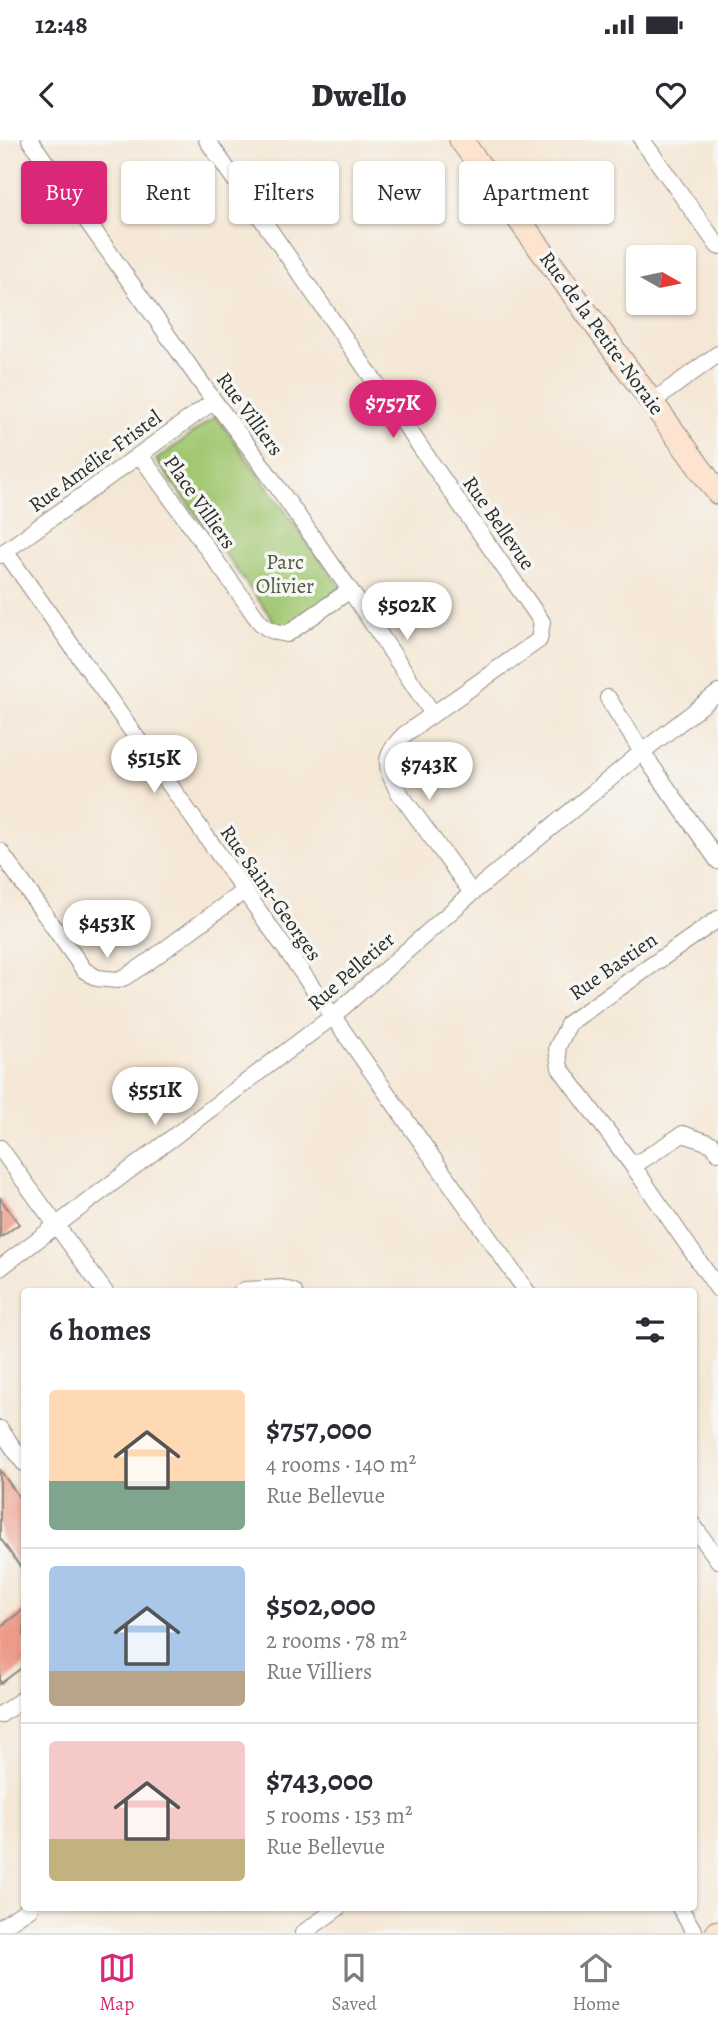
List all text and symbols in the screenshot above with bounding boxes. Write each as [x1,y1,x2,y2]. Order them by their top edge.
text: 12:48 [35,7,88,42]
text: Dwello [311,73,407,117]
icon: back [28,76,66,114]
icon: heart [652,76,690,114]
chip: Buy [21,161,107,224]
chip: Rent [121,161,215,224]
chip: Filters [229,161,339,224]
chip: New [353,161,445,224]
chip: Apartment [459,161,614,224]
north arrow [626,245,696,315]
map controls [626,245,696,315]
street label: Rue de la Petite-Noraie [533,246,671,420]
street label: Rue Villiers [210,366,290,462]
pin: $757K [344,380,442,440]
text: $757K [365,387,421,418]
street label: Rue Amélie-Fristel [23,403,167,519]
street label: Place Villiers [157,449,243,555]
street label: Rue Bellevue [456,470,542,576]
park label: Parc Olivier [256,548,314,600]
pin: $502K [358,582,456,642]
text: $502K [378,589,436,620]
pin: $515K [105,736,203,795]
text: $515K [127,742,181,773]
pin: $743K [380,742,478,802]
text: $743K [401,749,457,780]
street label: Rue Saint-Georges [214,820,328,966]
pin: $453K [58,900,156,960]
text: $453K [79,907,135,938]
street label: Rue Pelletier [301,925,401,1017]
street label: Rue Bastien [563,925,663,1007]
pin: $551K [106,1068,204,1127]
text: $551K [128,1074,182,1105]
text: 6 homes [49,1310,151,1350]
icon: filters [631,1311,669,1349]
text: $757,000 [266,1409,372,1449]
icon: home [105,1418,189,1502]
text: 4 rooms · 140 m² [266,1449,416,1480]
text: Rue Bellevue [266,1480,385,1511]
text: $502,000 [266,1585,376,1625]
icon: home [105,1594,189,1678]
text: 2 rooms · 78 m² [266,1625,407,1656]
text: Rue Villiers [266,1656,372,1687]
text: $743,000 [266,1760,373,1800]
icon: home [105,1769,189,1853]
text: 5 rooms · 153 m² [266,1800,413,1831]
text: Rue Bellevue [266,1831,385,1862]
tab: Map [98,1949,136,2017]
tab: Saved [332,1949,377,2017]
tab: Home [572,1949,620,2017]

